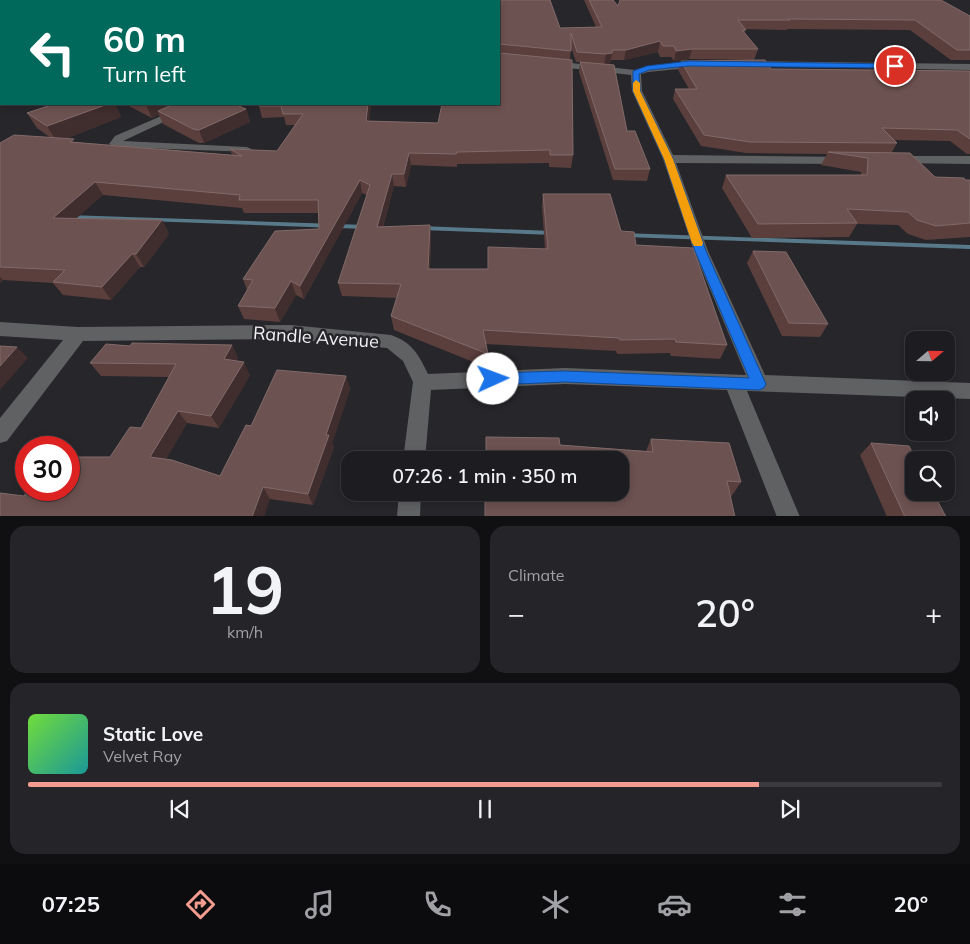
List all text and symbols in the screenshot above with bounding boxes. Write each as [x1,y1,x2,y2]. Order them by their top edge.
text: 60 m [103,17,186,61]
icon: left [20,20,85,85]
pin [874,45,916,87]
icon: arrive [881,52,909,80]
text: Turn left [103,60,186,88]
street label: Randle Avenue [252,321,380,353]
north arrow [905,331,955,381]
map controls [905,331,955,501]
position arrow [466,352,518,404]
button: sound [905,391,955,441]
speed limit sign: 30 [15,436,80,501]
button: search [905,451,955,501]
text: 07:26 · 1 min · 350 m [392,464,578,488]
text: 19 [206,549,284,630]
text: Climate [508,565,564,585]
text: 20° [695,589,755,637]
text: − [508,596,525,631]
text: + [925,596,942,631]
text: km/h [227,622,263,642]
text: Static Love [103,722,203,746]
text: Velvet Ray [103,746,182,766]
icon: previous [166,795,194,823]
icon: pause [471,795,499,823]
icon: next [776,795,804,823]
icon: directions [183,887,218,922]
icon: music [302,887,337,922]
icon: phone [420,887,455,922]
icon: climate [538,887,573,922]
icon: car [657,887,692,922]
icon: filters [775,887,810,922]
text: 07:25 [42,890,100,918]
text: 20° [893,890,928,918]

